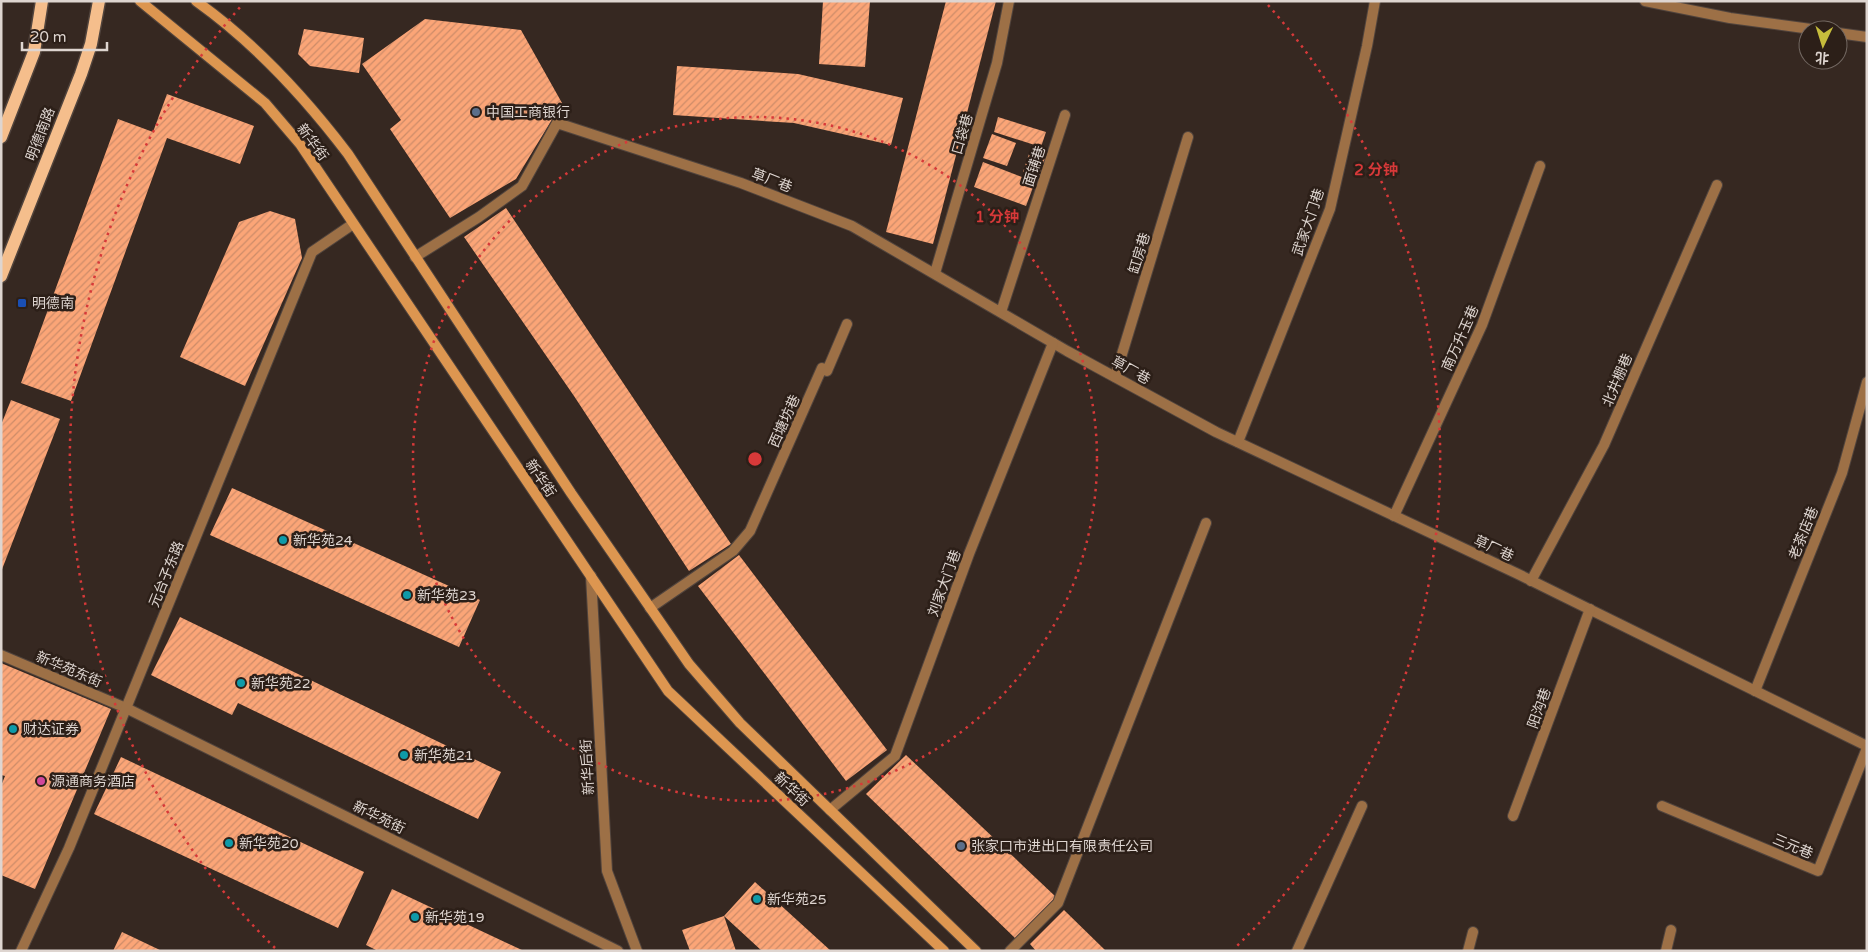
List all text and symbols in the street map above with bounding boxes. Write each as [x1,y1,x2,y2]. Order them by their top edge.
scale bar [22,20,108,52]
north arrow [1798,20,1848,70]
text: 20 m [30,28,67,46]
text: 北 [1815,49,1830,66]
place label: 中国工商银行 [486,104,570,121]
street label: 明德南路 [22,105,58,163]
marker: 中国工商银行 [470,106,482,118]
street label: 口袋巷 [949,112,976,157]
street label: 新华街 [293,120,332,164]
street label: 面铺巷 [1020,144,1049,189]
text: 2 分钟 [1354,161,1398,179]
street label: 草厂巷 [749,165,794,196]
street label: 武家大门巷 [1289,186,1328,258]
text: 1 分钟 [975,208,1019,226]
street label: 缸房巷 [1125,231,1154,276]
place label: 明德南 [32,295,74,312]
marker: 明德南 [16,297,28,309]
street label: 南万升玉巷 [1438,303,1482,374]
street label: 北井棚巷 [1599,351,1636,409]
street label: 草厂巷 [1108,353,1153,388]
street label: 西塘坊巷 [765,392,804,450]
centre of rings [746,450,764,468]
street label: 新华街 [522,456,559,500]
street label: 老茶店巷 [1785,504,1822,562]
place label: 新华苑24 [293,532,353,549]
street label: 草厂巷 [1471,532,1516,565]
marker: 新华苑24 [277,534,289,546]
street label: 元台子东路 [145,539,187,610]
street label: 刘家大门巷 [925,547,964,619]
place label: 新华苑23 [417,587,477,604]
marker: 新华苑23 [401,589,413,601]
street label: 新华苑东街 [33,648,104,691]
place label: 新华苑22 [251,675,311,692]
marker: 新华苑22 [235,677,247,689]
street label: 阳沟巷 [1524,686,1555,731]
place label: 财达证券 [23,721,79,738]
marker: 财达证券 [7,723,19,735]
street label: 新华后街 [578,739,597,795]
place label: 新华苑21 [414,747,474,764]
marker: 新华苑21 [398,749,410,761]
street label: 新华街 [771,769,813,810]
place label: 源通商务酒店 [51,773,135,790]
marker: 源通商务酒店 [35,775,47,787]
street label: 新华苑街 [350,798,408,837]
street label: 三元巷 [1770,830,1815,862]
place label: 新华苑20 [239,835,299,852]
marker: 新华苑20 [223,837,235,849]
place label: 张家口市进出口有限责任公司 [971,838,1153,855]
marker: 张家口市进出口有限责任公司 [955,840,967,852]
place label: 新华苑25 [767,891,827,908]
marker: 新华苑25 [751,893,763,905]
place label: 新华苑19 [425,909,485,926]
marker: 新华苑19 [409,911,421,923]

